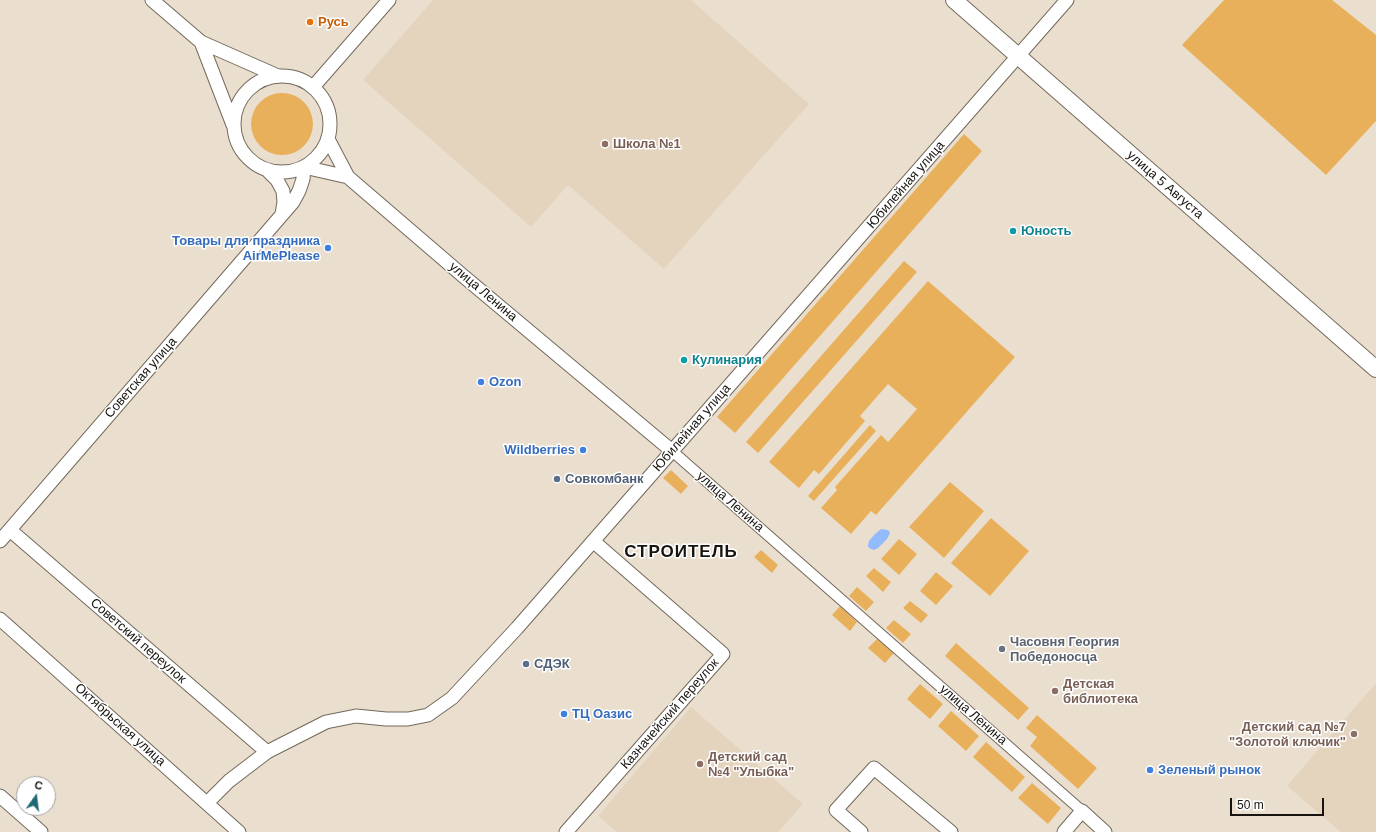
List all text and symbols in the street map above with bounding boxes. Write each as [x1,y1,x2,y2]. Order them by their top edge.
place label: Русь [318,14,349,30]
marker: Русь [305,17,315,27]
place label: Школа №1 [613,136,681,152]
street label: Юбилейная улица [864,138,948,232]
marker: Школа №1 [600,139,610,149]
street label: улица 5 Августа [1124,147,1206,223]
place label: Юность [1021,223,1072,239]
marker: Юность [1008,226,1018,236]
place label: Товары для праздника AirMePlease [172,233,320,264]
marker: Товары для праздника AirMePlease [323,243,333,253]
street label: улица Ленина [446,259,520,325]
street label: Советская улица [102,334,180,422]
place label: Кулинария [692,352,762,368]
marker: Кулинария [679,355,689,365]
place label: Ozon [489,374,521,390]
marker: Ozon [476,377,486,387]
street label: Юбилейная улица [650,381,734,475]
place label: Wildberries [504,442,575,458]
marker: Wildberries [578,445,588,455]
street label: улица Ленина [693,469,767,535]
place label: Совкомбанк [565,471,643,487]
marker: Совкомбанк [552,474,562,484]
district label: СТРОИТЕЛЬ [624,542,738,562]
street label: Советский переулок [87,595,189,687]
place label: Часовня Георгия Победоносца [1010,634,1119,665]
marker: Часовня Георгия Победоносца [997,644,1007,654]
street label: Казначейский переулок [618,655,722,773]
place label: СДЭК [534,656,570,672]
marker: СДЭК [521,659,531,669]
place label: Детская библиотека [1063,676,1138,707]
street label: Октябрьская улица [72,680,168,770]
street label: улица Ленина [936,682,1010,748]
marker: Детская библиотека [1050,686,1060,696]
place label: ТЦ Оазис [572,706,632,722]
marker: ТЦ Оазис [559,709,569,719]
place label: Детский сад №7 "Золотой ключик" [1229,719,1346,750]
marker: Детский сад №7 "Золотой ключик" [1349,729,1359,739]
place label: Детский сад №4 "Улыбка" [708,749,794,780]
marker: Детский сад №4 "Улыбка" [695,759,705,769]
place label: Зеленый рынок [1158,762,1261,778]
marker: Зеленый рынок [1145,765,1155,775]
north arrow [16,776,56,816]
text: С [33,779,44,792]
scale bar [1232,790,1326,816]
text: 50 m [1237,798,1264,812]

